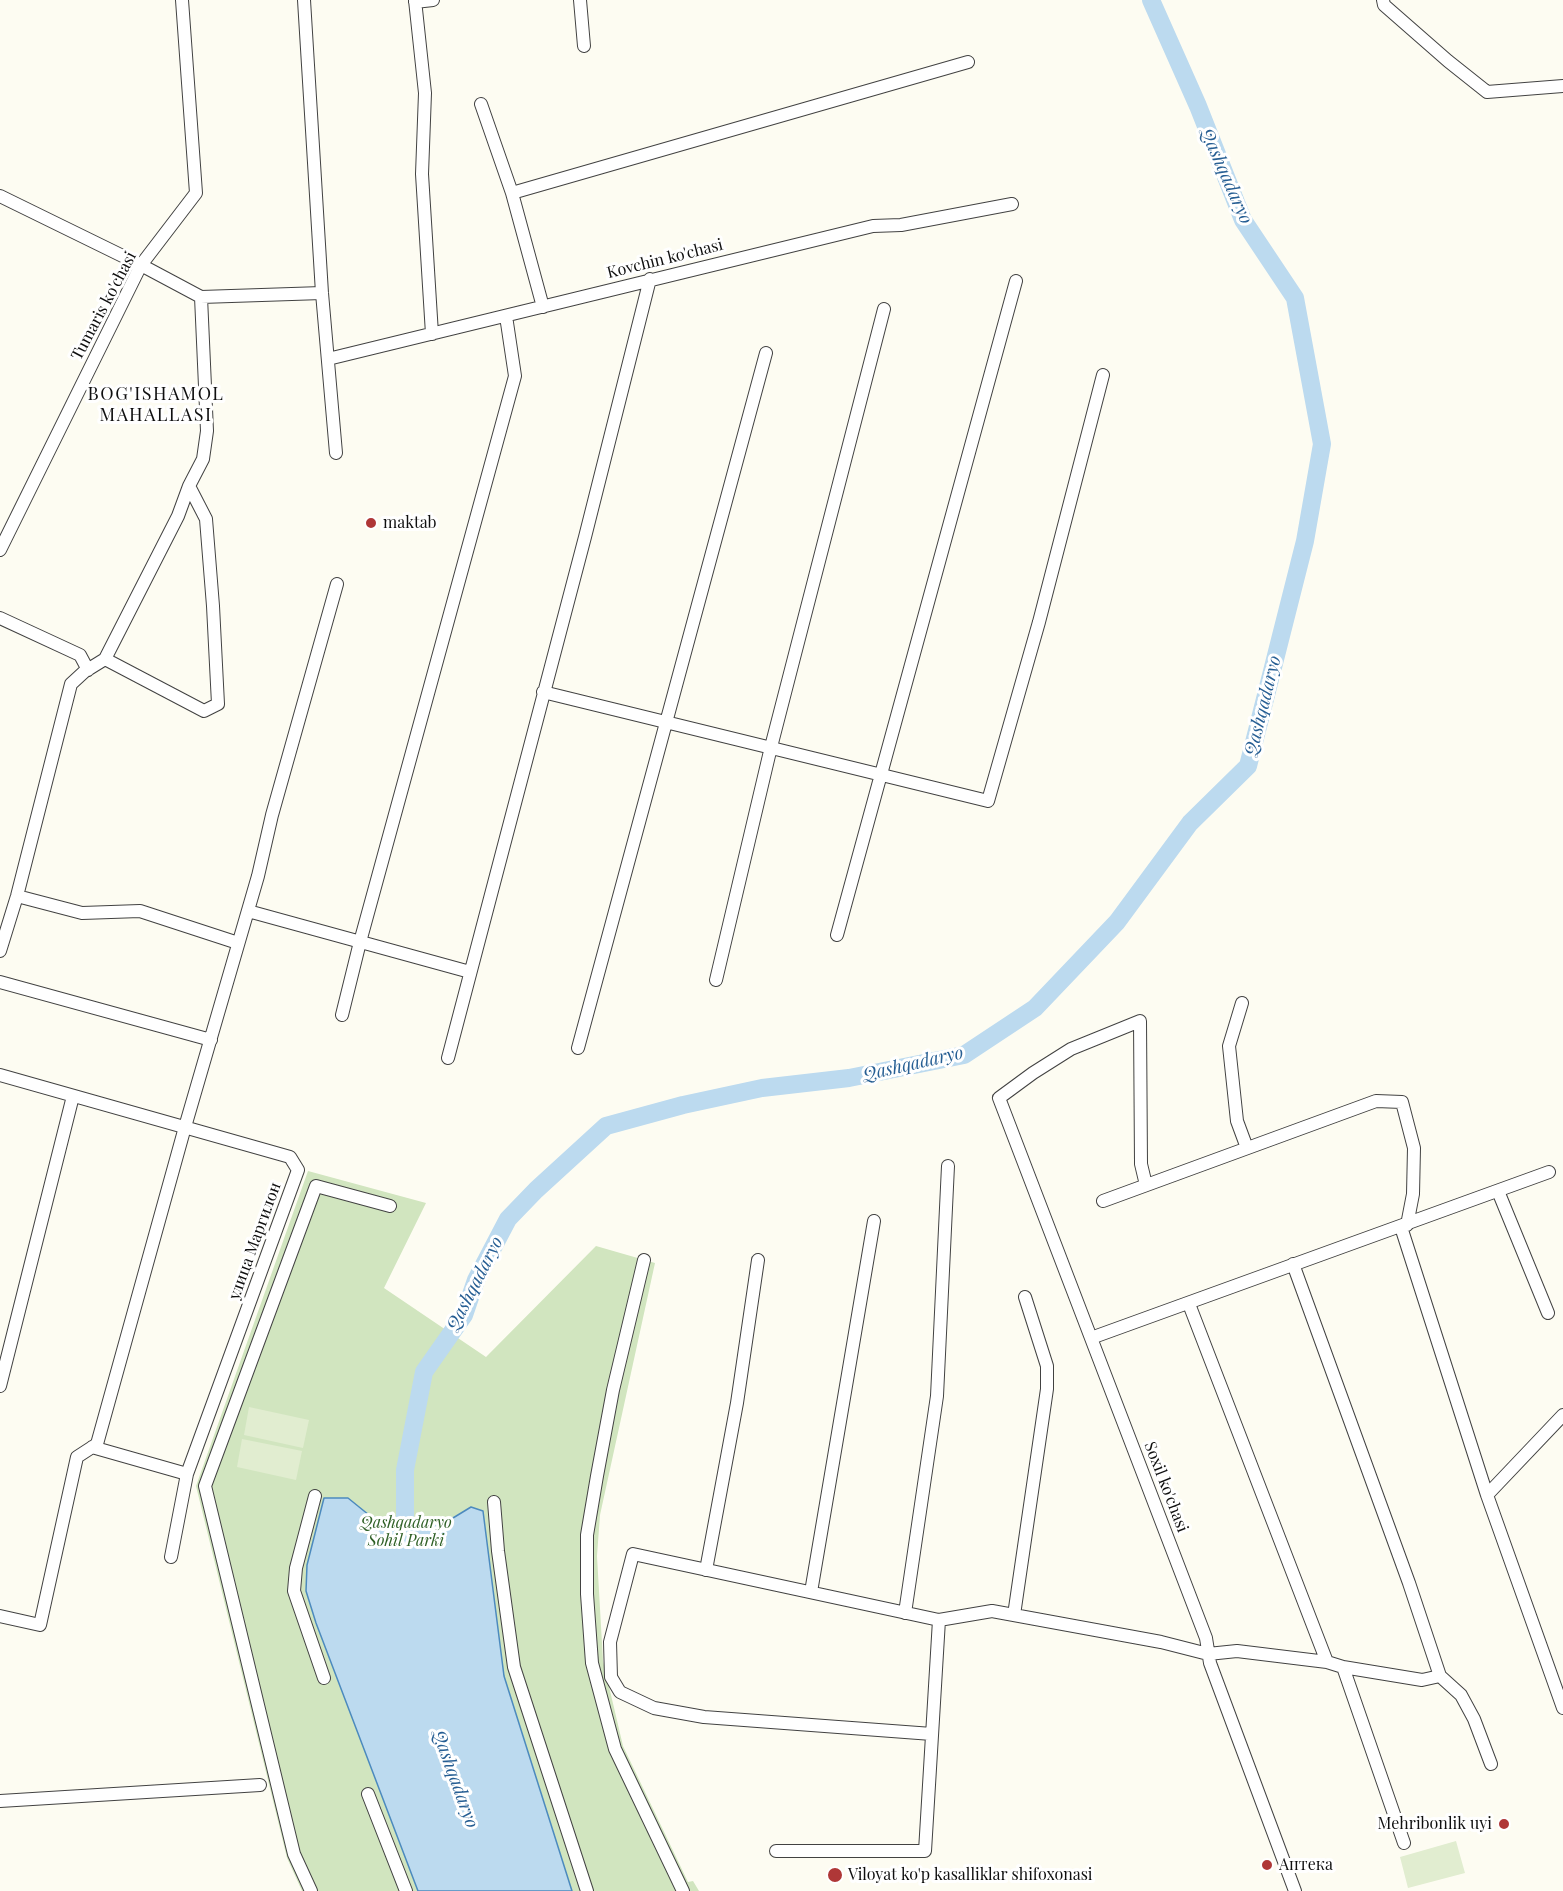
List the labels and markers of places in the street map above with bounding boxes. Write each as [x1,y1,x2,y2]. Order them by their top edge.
place label: maktab [383,513,437,533]
marker: maktab [364,516,378,530]
place label: Mehribonlik uyi [1378,1814,1492,1834]
marker: Mehribonlik uyi [1497,1817,1511,1831]
place label: Аптека [1279,1855,1333,1875]
marker: Аптека [1260,1858,1274,1872]
place label: Viloyat ko'p kasalliklar shifoxonasi [848,1865,1093,1885]
marker: Viloyat ko'p kasalliklar shifoxonasi [826,1866,844,1884]

